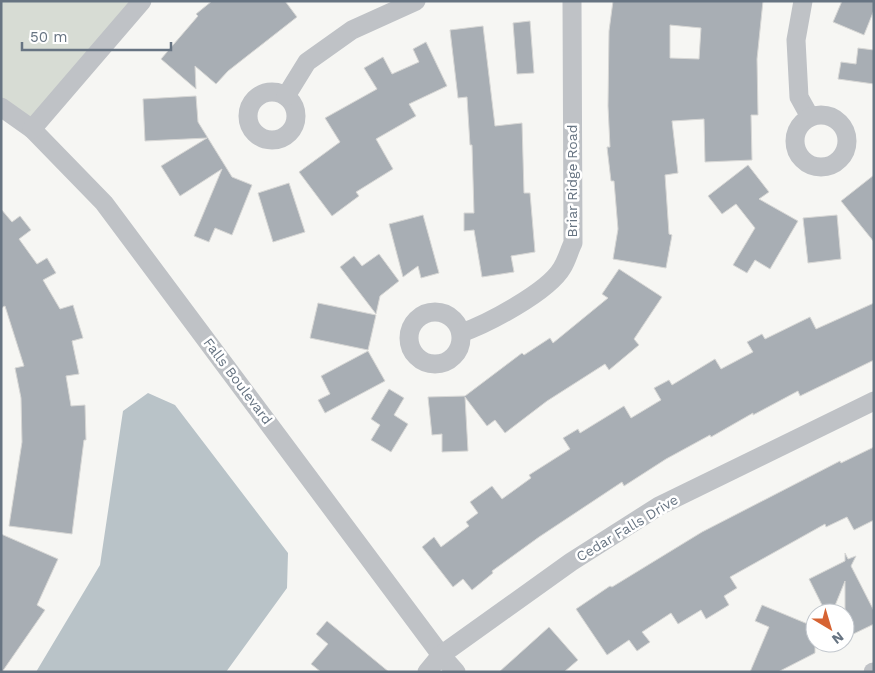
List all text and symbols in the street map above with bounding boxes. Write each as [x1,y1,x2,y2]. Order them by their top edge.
scale bar [22,20,171,52]
text: 50 m [30,28,67,46]
street label: Briar Ridge Road [564,125,580,237]
street label: Falls Boulevard [200,335,276,427]
street label: Cedar Falls Drive [573,491,681,565]
north arrow [805,603,855,653]
text: N [829,629,847,648]

